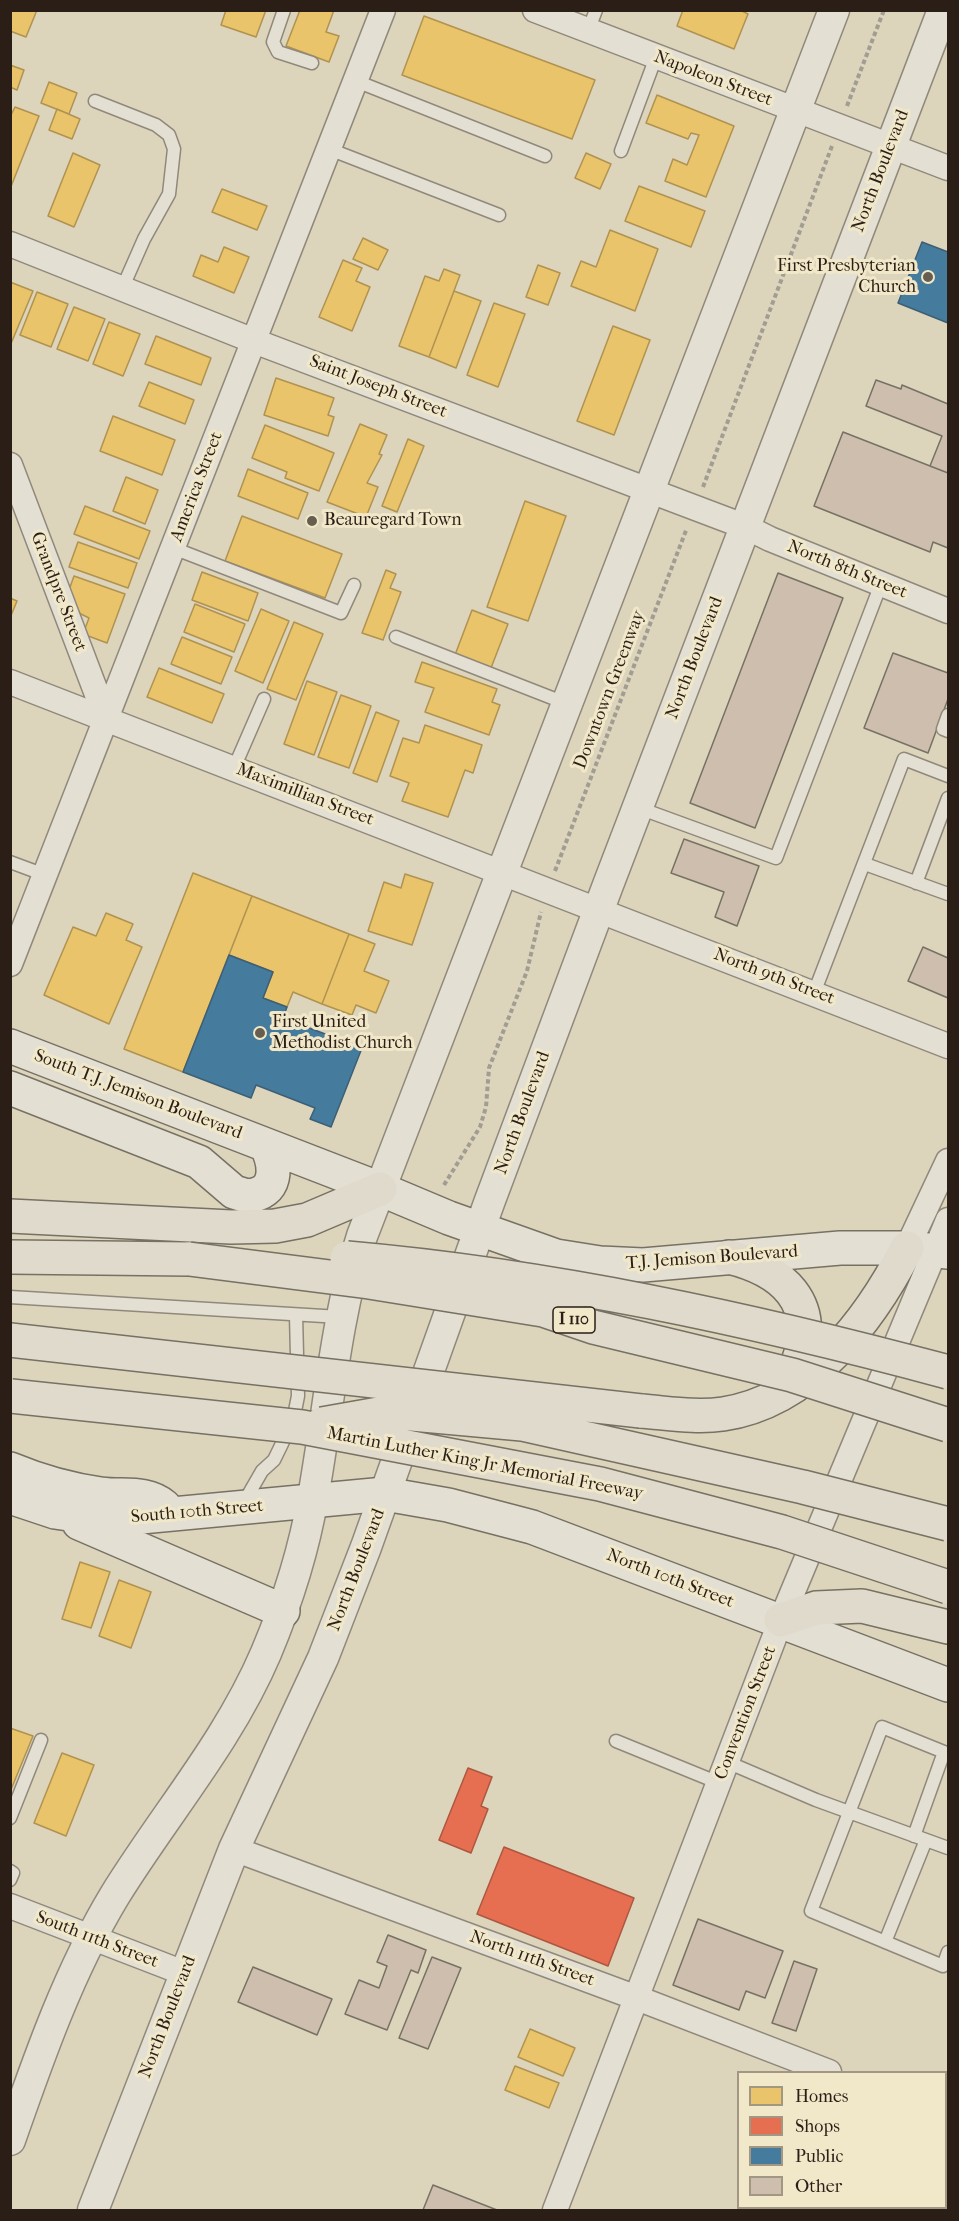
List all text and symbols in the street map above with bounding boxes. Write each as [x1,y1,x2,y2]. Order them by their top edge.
street label: Napoleon Street [651,47,775,111]
street label: North Boulevard [848,107,914,235]
place label: First Presbyterian Church [777,256,916,298]
marker: First Presbyterian Church [921,270,935,284]
street label: Saint Joseph Street [306,351,450,423]
street label: America Street [166,429,228,545]
place label: Beauregard Town [324,510,462,532]
marker: Beauregard Town [305,514,319,528]
street label: Grandpre Street [25,529,91,655]
street label: North 8th Street [784,536,910,604]
street label: North Boulevard [662,594,728,722]
street label: Downtown Greenway [570,608,650,772]
street label: Maximillian Street [233,759,377,831]
street label: North 9th Street [710,944,838,1010]
place label: First United Methodist Church [272,1012,413,1054]
marker: First United Methodist Church [253,1026,267,1040]
street label: South T.J. Jemison Boulevard [31,1045,245,1145]
street label: North Boulevard [491,1049,555,1177]
street label: T.J. Jemison Boulevard [625,1241,799,1275]
road number: I 110 [553,1307,595,1333]
street label: Martin Luther King Jr Memorial Freeway [325,1423,645,1505]
street label: South 10th Street [130,1495,264,1529]
street label: North Boulevard [324,1506,390,1634]
street label: North 10th Street [603,1545,737,1613]
street label: Convention Street [711,1643,781,1783]
street label: South 11th Street [33,1907,161,1973]
street label: North 11th Street [467,1926,597,1992]
street label: North Boulevard [135,1953,201,2081]
legend [737,2071,947,2209]
text: Homes [795,2086,849,2107]
text: Shops [795,2116,840,2137]
text: Public [795,2146,843,2167]
text: Other [795,2176,842,2197]

